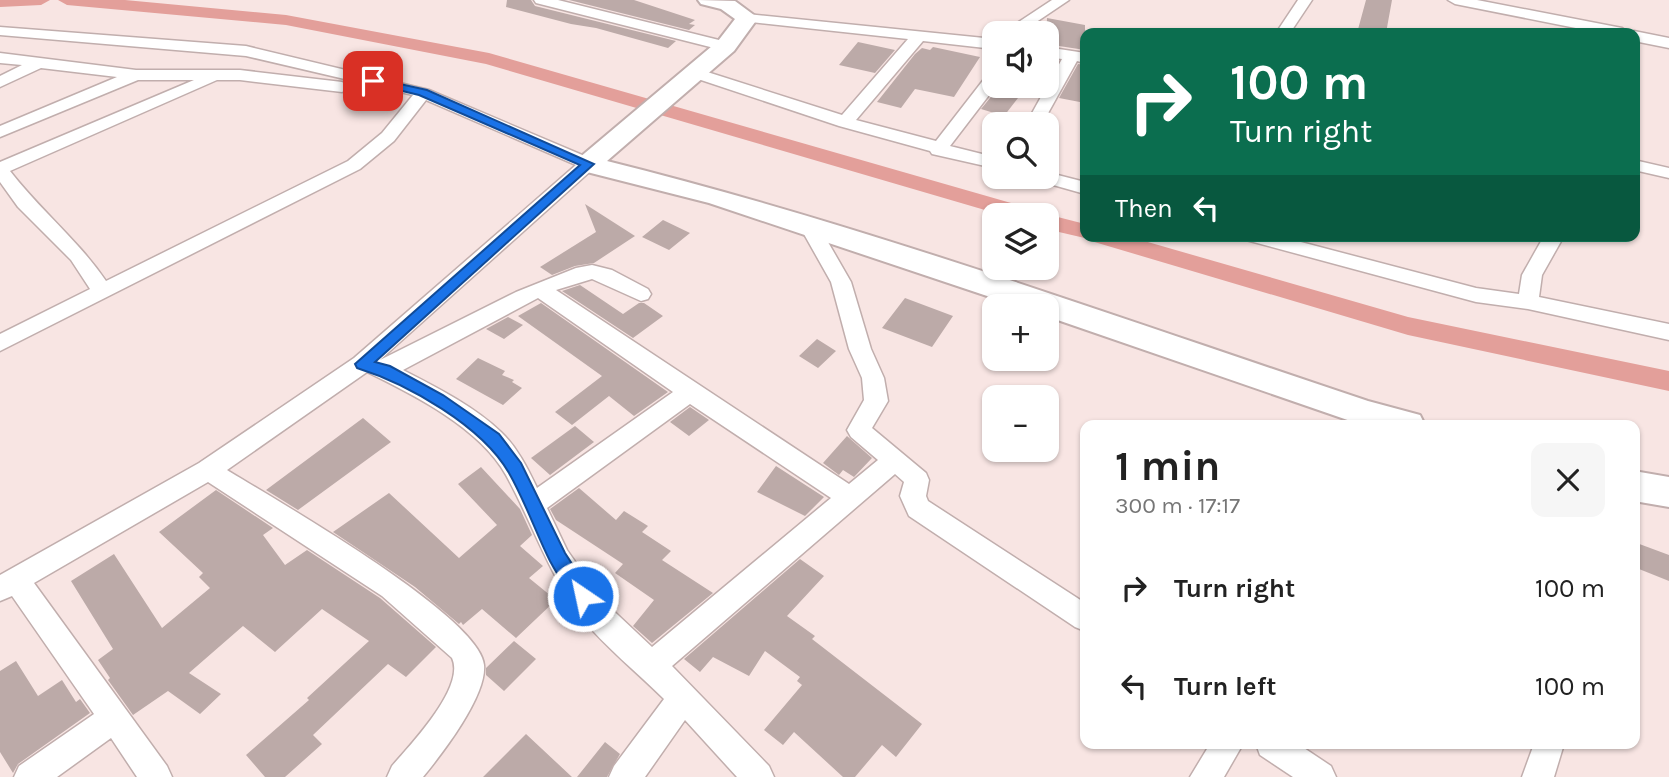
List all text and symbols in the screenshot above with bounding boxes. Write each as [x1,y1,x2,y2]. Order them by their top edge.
map controls [982,21,1059,462]
button: sound [982,21,1059,98]
pin [343,51,403,111]
text: 100 m [1230,54,1368,111]
icon: right [1115,56,1206,147]
icon: arrive [354,62,392,100]
button: search [982,112,1059,189]
text: Turn right [1230,113,1372,150]
icon: left [1187,189,1225,227]
text: Then [1115,193,1173,224]
button: layers [982,203,1059,280]
button: + [982,294,1059,371]
button: − [982,385,1059,462]
text: 1 min [1115,441,1220,491]
button: close [1531,443,1605,517]
text: 300 m · 17:17 [1115,492,1240,519]
position arrow [546,559,620,633]
icon: right [1115,569,1153,607]
text: Turn right [1174,573,1295,604]
text: 100 m [1535,573,1605,604]
icon: left [1115,667,1153,705]
text: Turn left [1174,671,1276,702]
text: 100 m [1535,671,1605,702]

